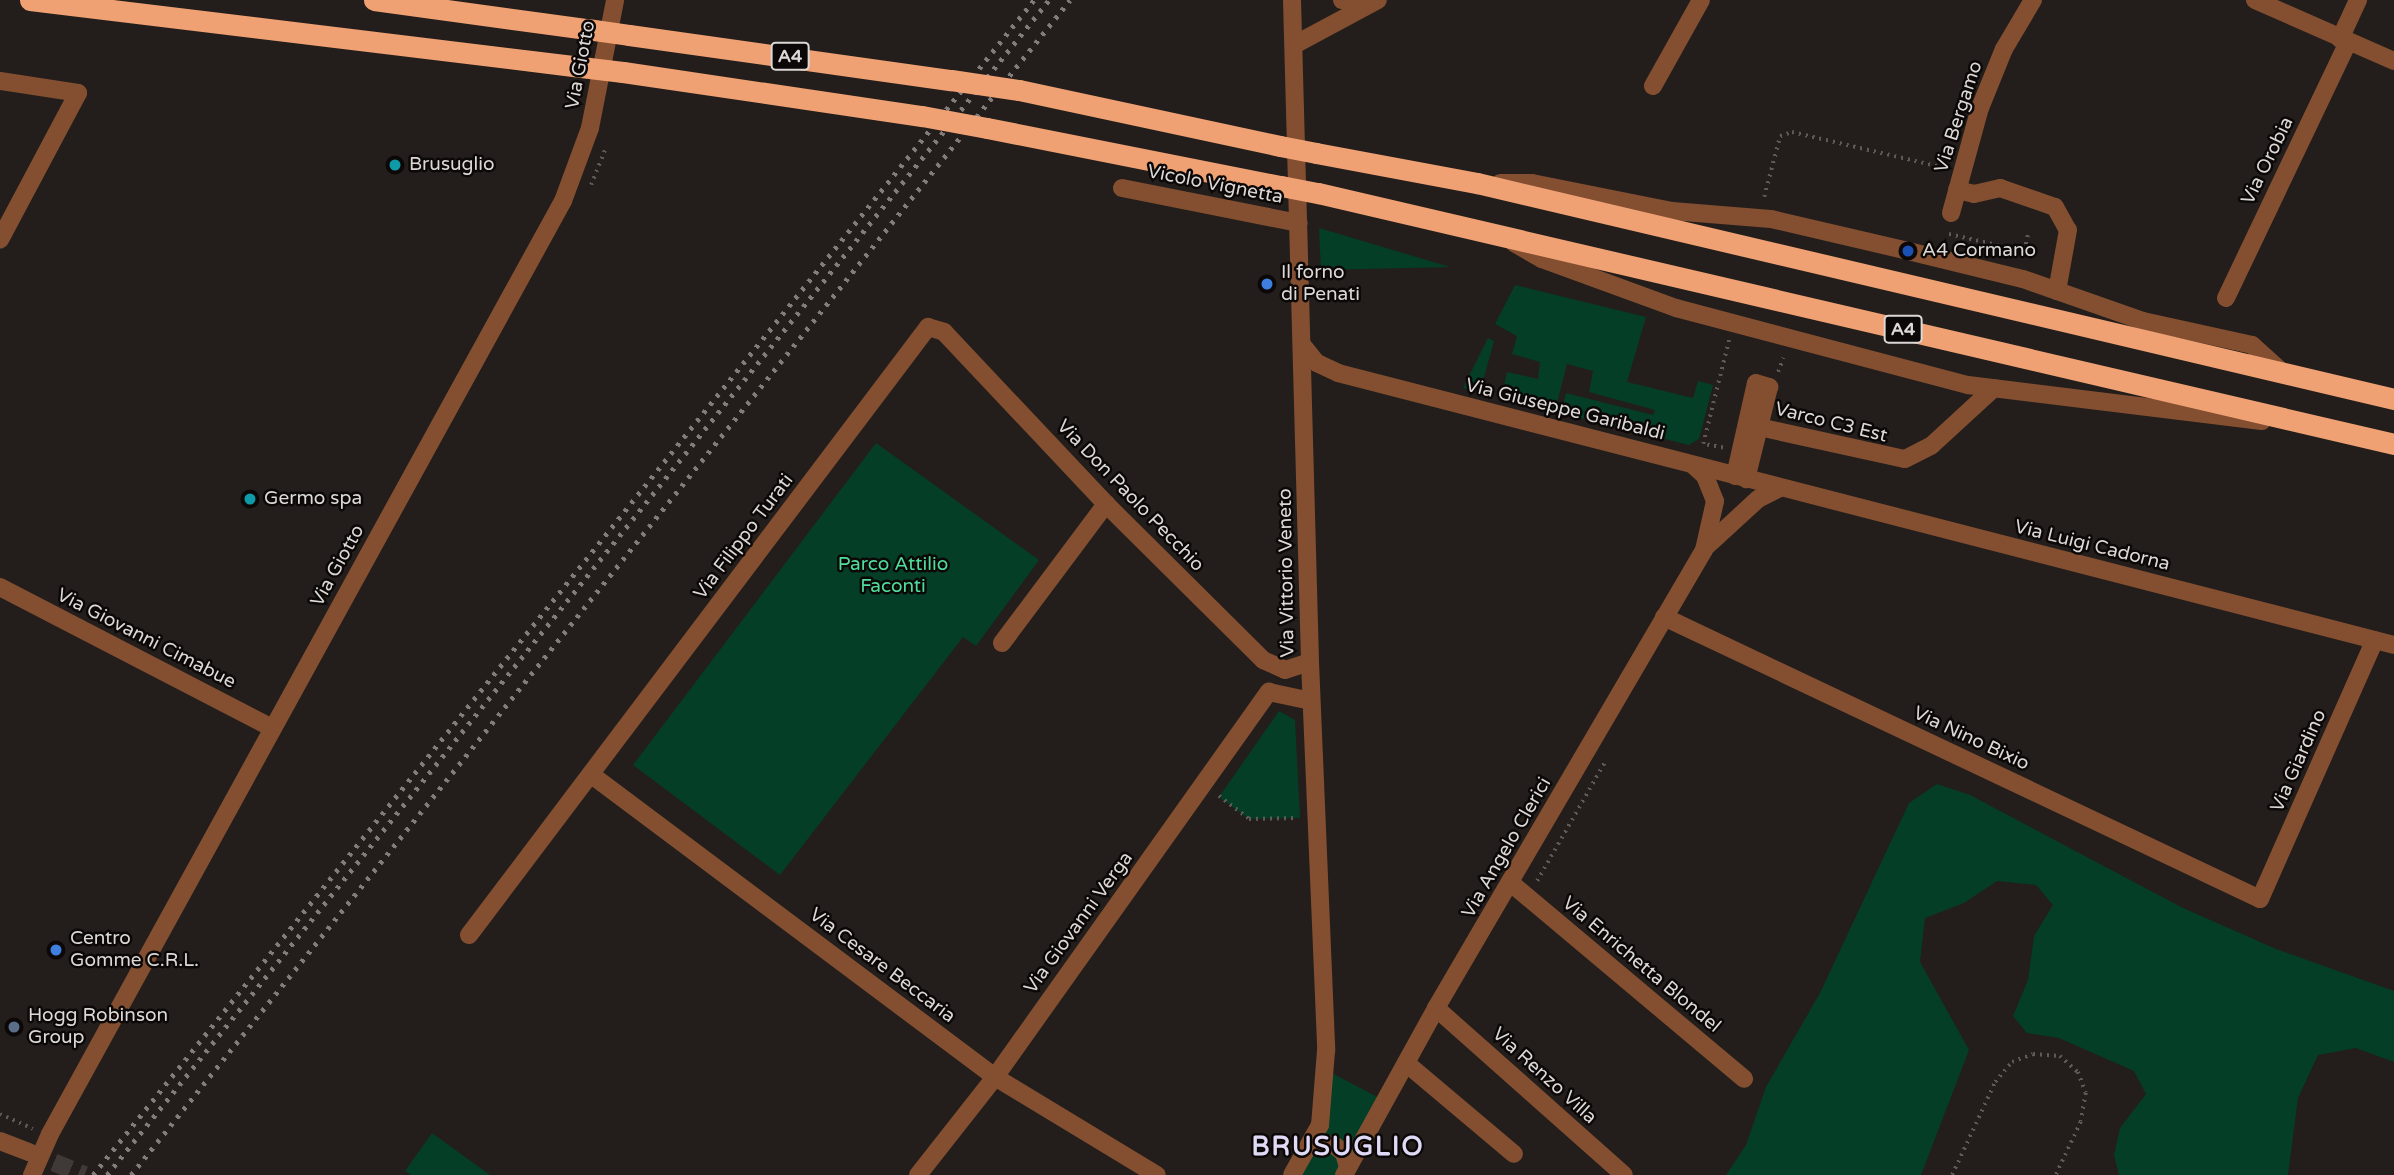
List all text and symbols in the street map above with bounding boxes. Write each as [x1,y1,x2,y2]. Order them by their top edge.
street label: Via Giotto [561,19,601,111]
road number: A4 [769,42,811,70]
street label: Via Bergamo [1930,58,1988,176]
street label: Via Orobia [2237,114,2299,208]
place label: Brusuglio [409,154,495,176]
marker: Brusuglio [387,157,403,173]
street label: Vicolo Vignetta [1145,161,1285,209]
place label: A4 Cormano [1922,240,2036,262]
marker: A4 Cormano [1900,243,1916,259]
place label: Il forno di Penati [1281,262,1360,306]
marker: Il forno di Penati [1259,276,1275,292]
road number: A4 [1882,314,1924,344]
street label: Via Giuseppe Garibaldi [1463,374,1667,446]
street label: Varco C3 Est [1773,398,1889,448]
street label: Via Don Paolo Pecchio [1052,415,1208,577]
street label: Via Filippo Turati [689,470,799,604]
place label: Germo spa [264,488,362,510]
street label: Via Vittorio Veneto [1274,488,1300,658]
marker: Germo spa [242,491,258,507]
street label: Via Luigi Cadorna [2012,516,2172,576]
street label: Via Giotto [306,521,370,611]
park label: Parco Attilio Faconti [838,554,948,598]
street label: Via Giovanni Cimabue [53,584,239,694]
street label: Via Nino Bixio [1909,702,2033,776]
street label: Via Giardino [2266,706,2332,816]
street label: Via Angelo Clerici [1458,774,1556,922]
street label: Via Giovanni Verga [1020,848,1138,998]
street label: Via Enrichetta Blondel [1557,892,1725,1038]
street label: Via Cesare Beccaria [805,904,959,1028]
place label: Centro Gomme C.R.L. [70,928,199,972]
marker: Centro Gomme C.R.L. [48,942,64,958]
place label: Hogg Robinson Group [28,1005,168,1049]
marker: Hogg Robinson Group [6,1019,22,1035]
street label: Via Renzo Villa [1487,1023,1601,1129]
district label: BRUSUGLIO [1253,1131,1423,1163]

